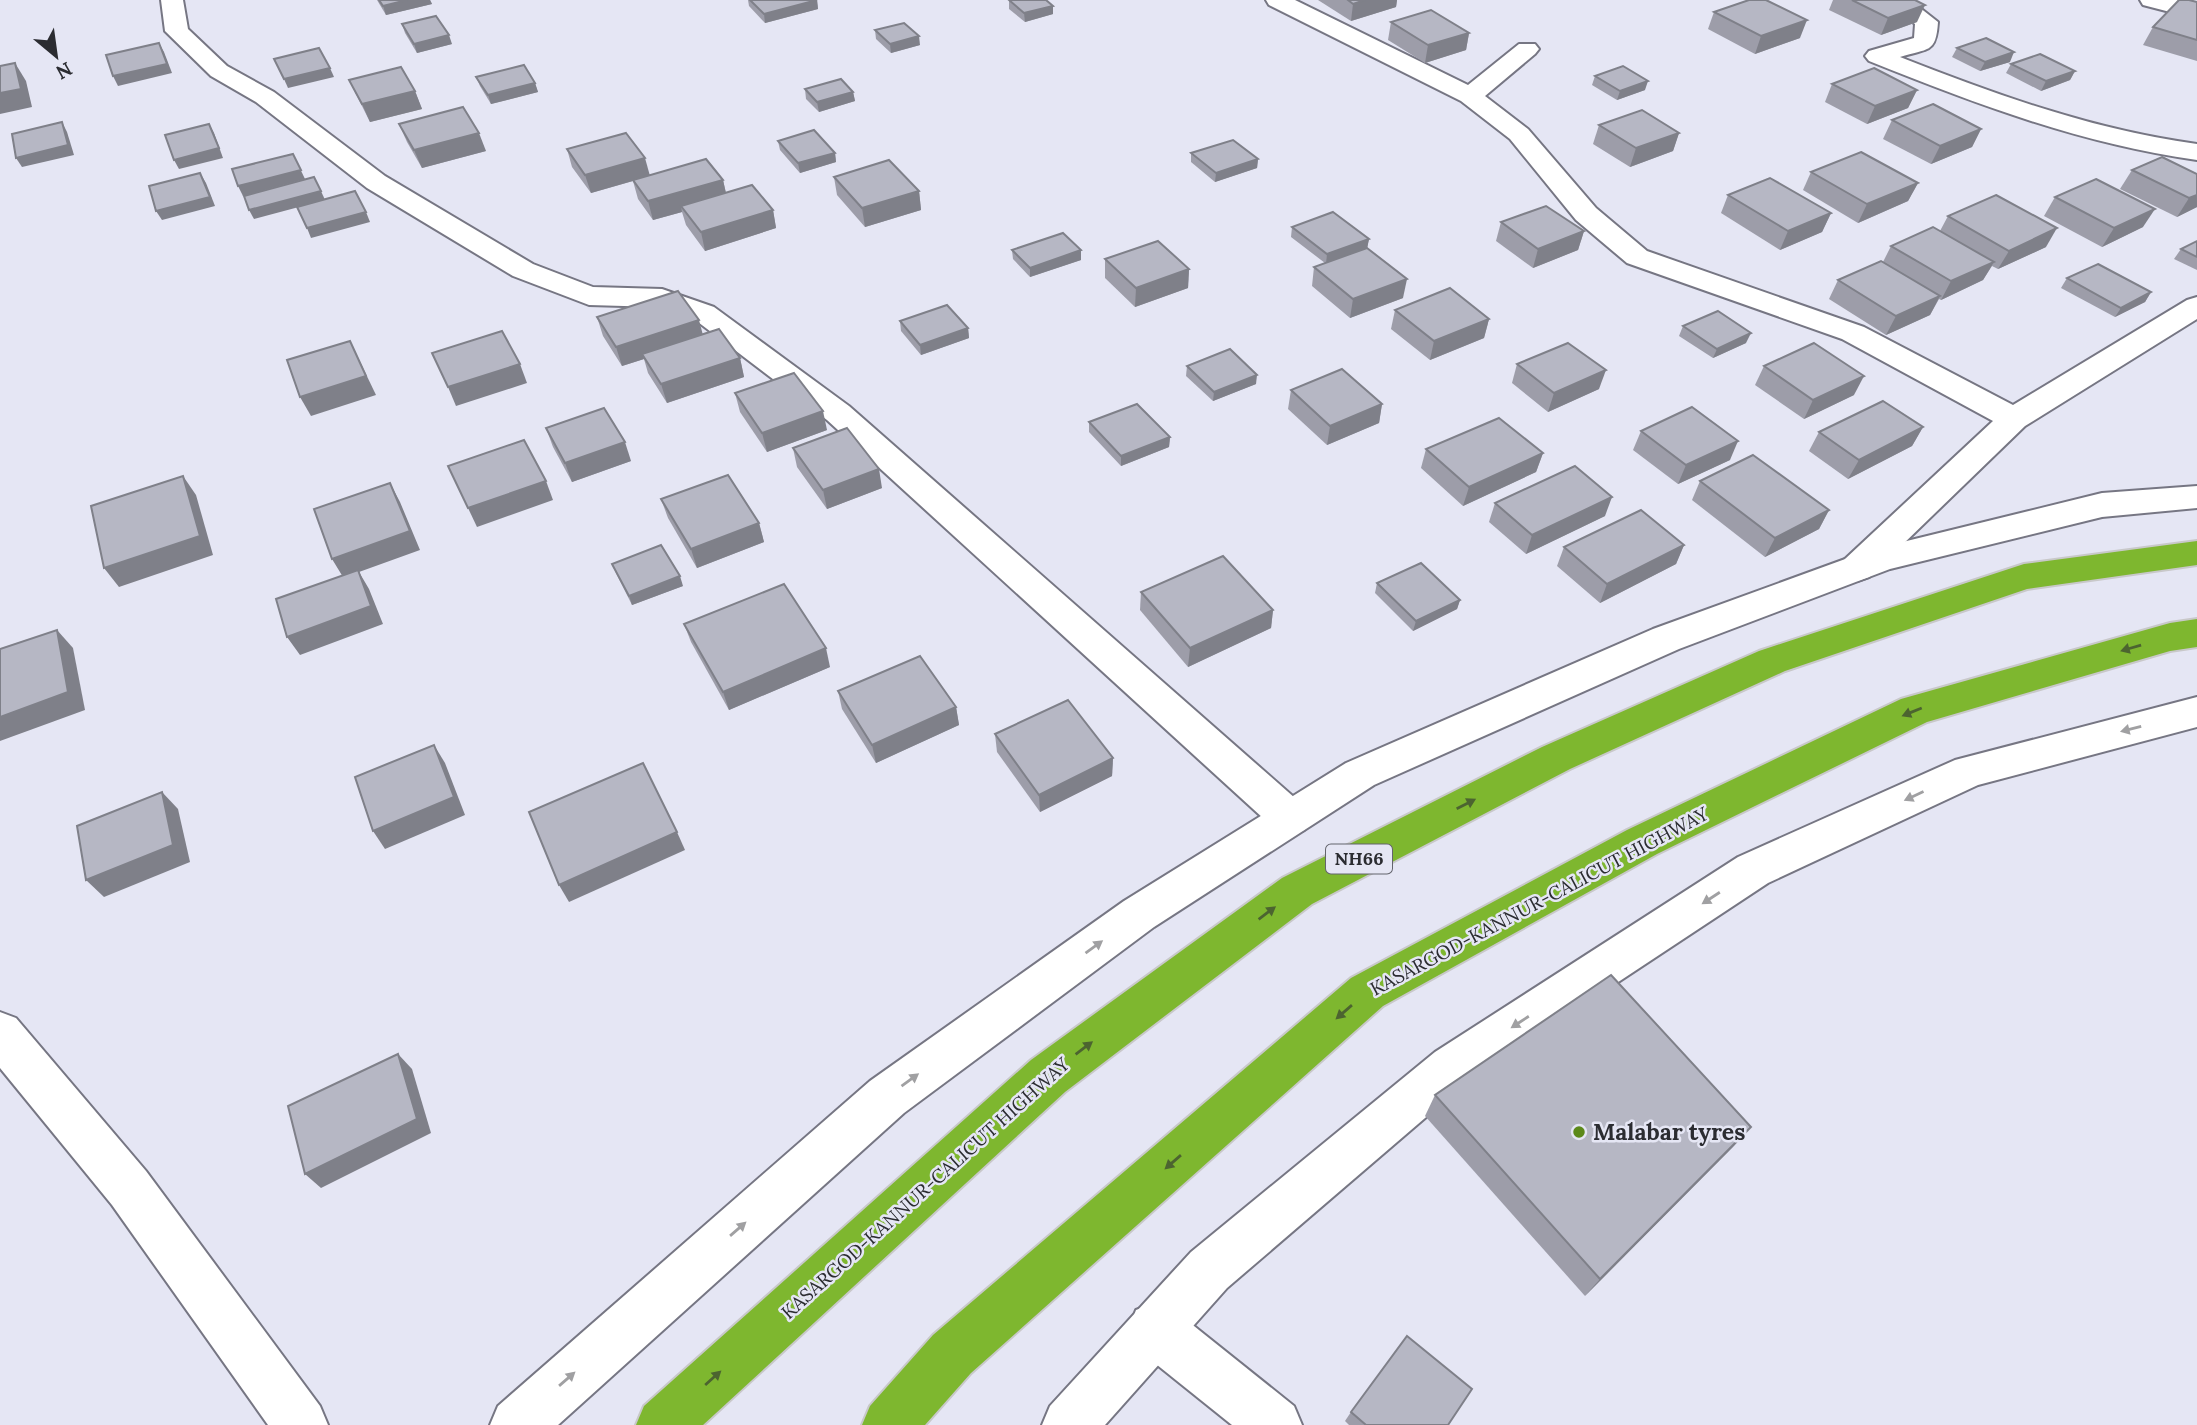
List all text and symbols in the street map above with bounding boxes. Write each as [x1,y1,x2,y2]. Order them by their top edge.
north arrow [21,21,91,91]
text: N [52,57,76,85]
one-way arrow [2120,644,2141,654]
one-way arrow [1902,707,1923,718]
one-way arrow [2120,724,2142,735]
one-way arrow [1904,790,1924,802]
one-way arrow [1457,798,1476,810]
street label: KASARGOD-KANNUR-CALICUT HIGHWAY [1366,801,1713,1001]
road number: NH66 [1326,844,1392,874]
one-way arrow [1701,891,1721,904]
one-way arrow [1258,906,1276,920]
one-way arrow [1085,940,1103,954]
one-way arrow [1335,1004,1353,1020]
one-way arrow [1511,1015,1530,1028]
one-way arrow [1075,1041,1093,1056]
street label: KASARGOD-KANNUR-CALICUT HIGHWAY [776,1051,1075,1324]
one-way arrow [901,1074,919,1088]
place label: Malabar tyres [1593,1117,1745,1146]
marker: Malabar tyres [1571,1124,1587,1140]
one-way arrow [1164,1154,1181,1169]
one-way arrow [729,1222,746,1237]
one-way arrow [704,1370,722,1386]
one-way arrow [558,1371,576,1387]

